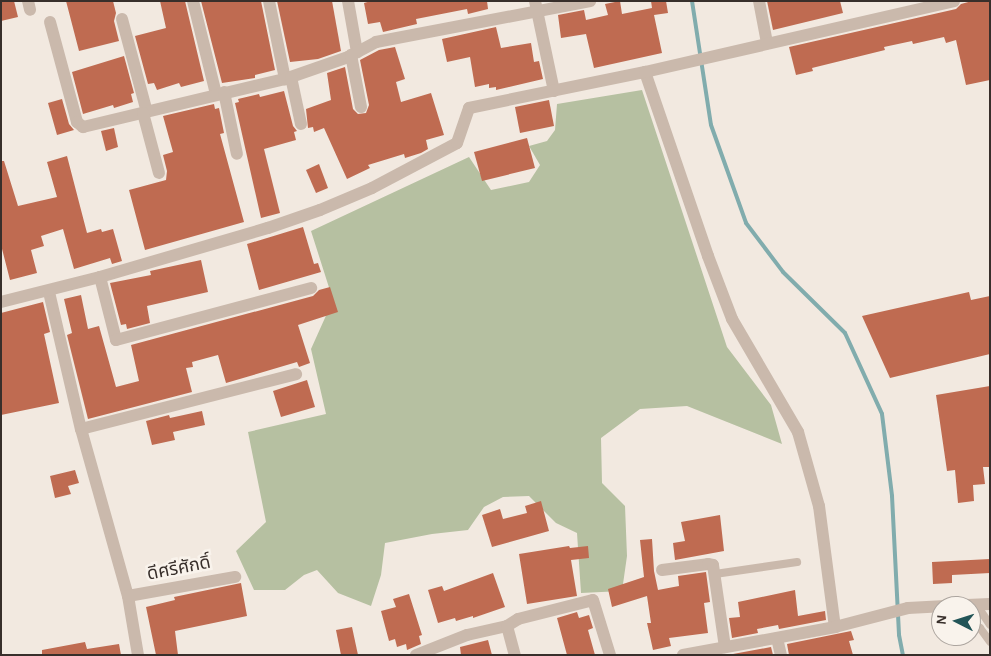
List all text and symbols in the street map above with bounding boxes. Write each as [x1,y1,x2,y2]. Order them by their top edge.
street label: ดีศรีศักดิ์ [145,552,213,586]
north arrow [931,596,981,646]
text: N [935,614,949,625]

